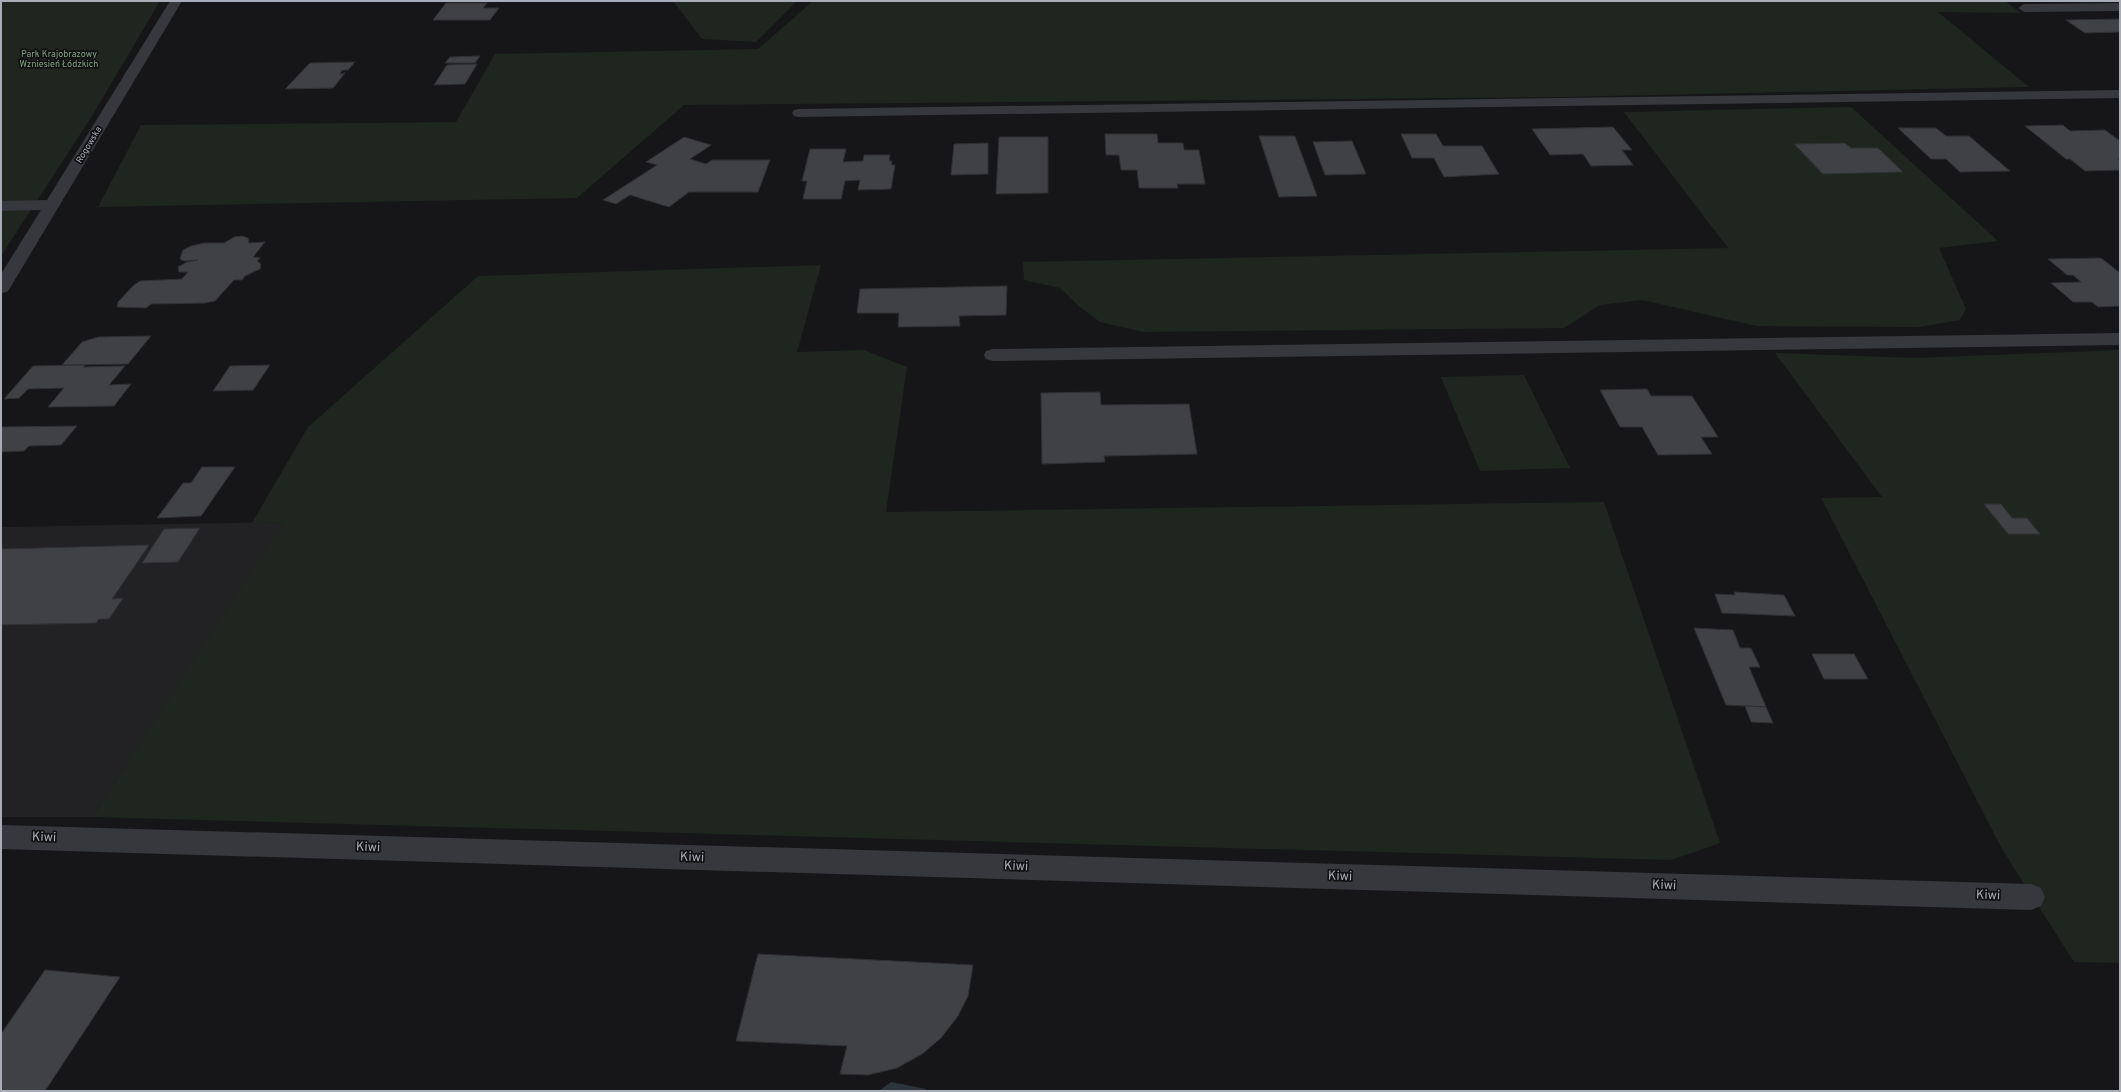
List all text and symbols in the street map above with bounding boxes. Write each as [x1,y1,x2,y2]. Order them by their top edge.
park label: Park Krajobrazowy Wzniesień Łódzkich [20,49,98,70]
street label: Rogowska [74,124,104,165]
street label: Kiwi [31,830,57,846]
street label: Kiwi [355,840,381,856]
street label: Kiwi [679,850,705,866]
street label: Kiwi [1003,859,1029,875]
street label: Kiwi [1327,869,1353,885]
street label: Kiwi [1651,878,1677,894]
street label: Kiwi [1975,888,2001,904]

